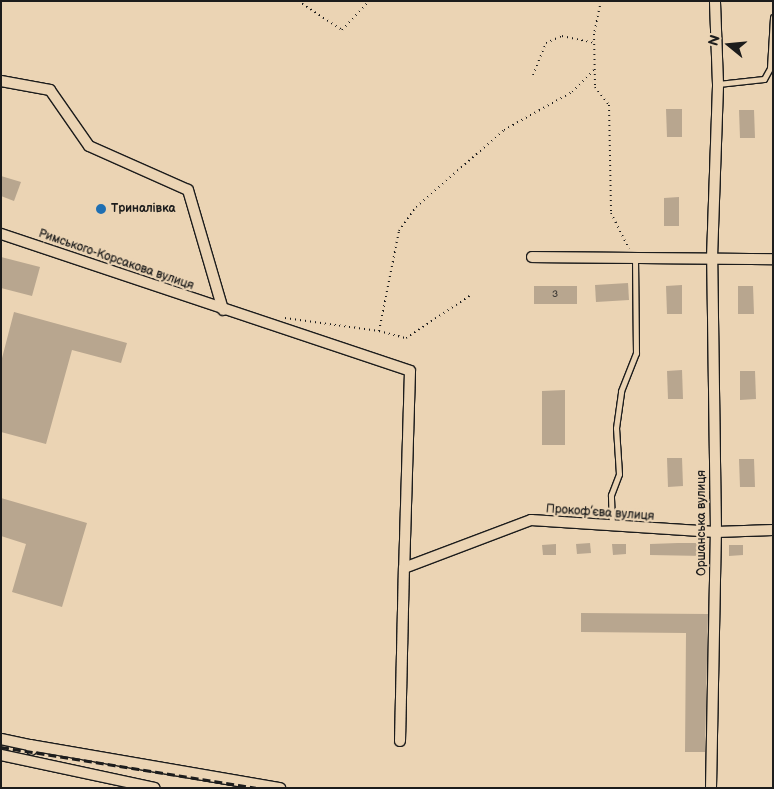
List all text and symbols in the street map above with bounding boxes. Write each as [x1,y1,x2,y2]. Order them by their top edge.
north arrow [704,20,754,70]
text: N [705,33,724,48]
place label: Триналівка [111,202,175,216]
marker: Триналівка [95,203,107,215]
street label: Римського-Корсакова вулиця [36,227,196,293]
house number: 3 [552,289,558,301]
street label: Оршанська вулиця [695,470,709,576]
street label: Прокоф’єва вулиця [545,502,655,524]

